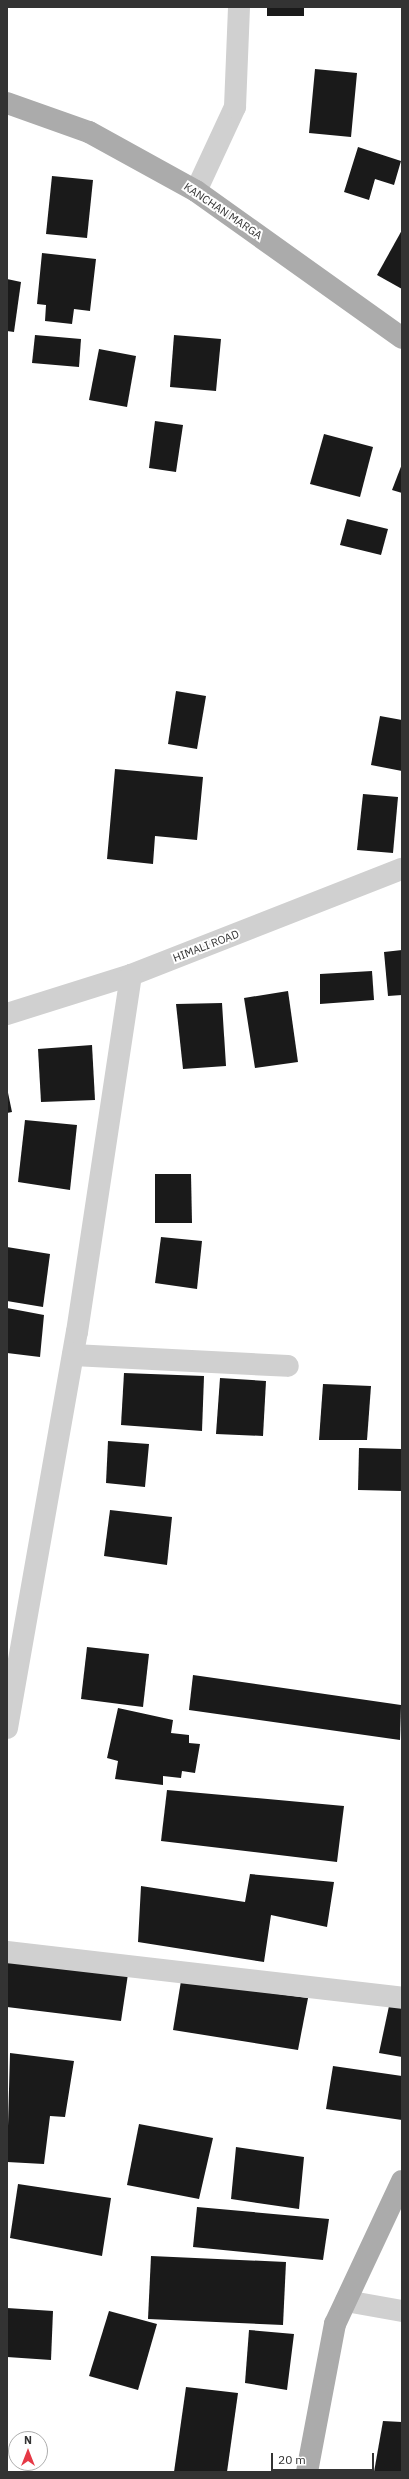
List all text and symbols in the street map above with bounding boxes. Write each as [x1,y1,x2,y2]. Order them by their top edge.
street label: KANCHAN MARGA [181,180,265,242]
street label: HIMALI ROAD [171,927,241,965]
north arrow [8,2431,48,2471]
text: N [24,2433,32,2447]
scale bar [273,2445,376,2471]
text: 20 m [278,2452,306,2467]

